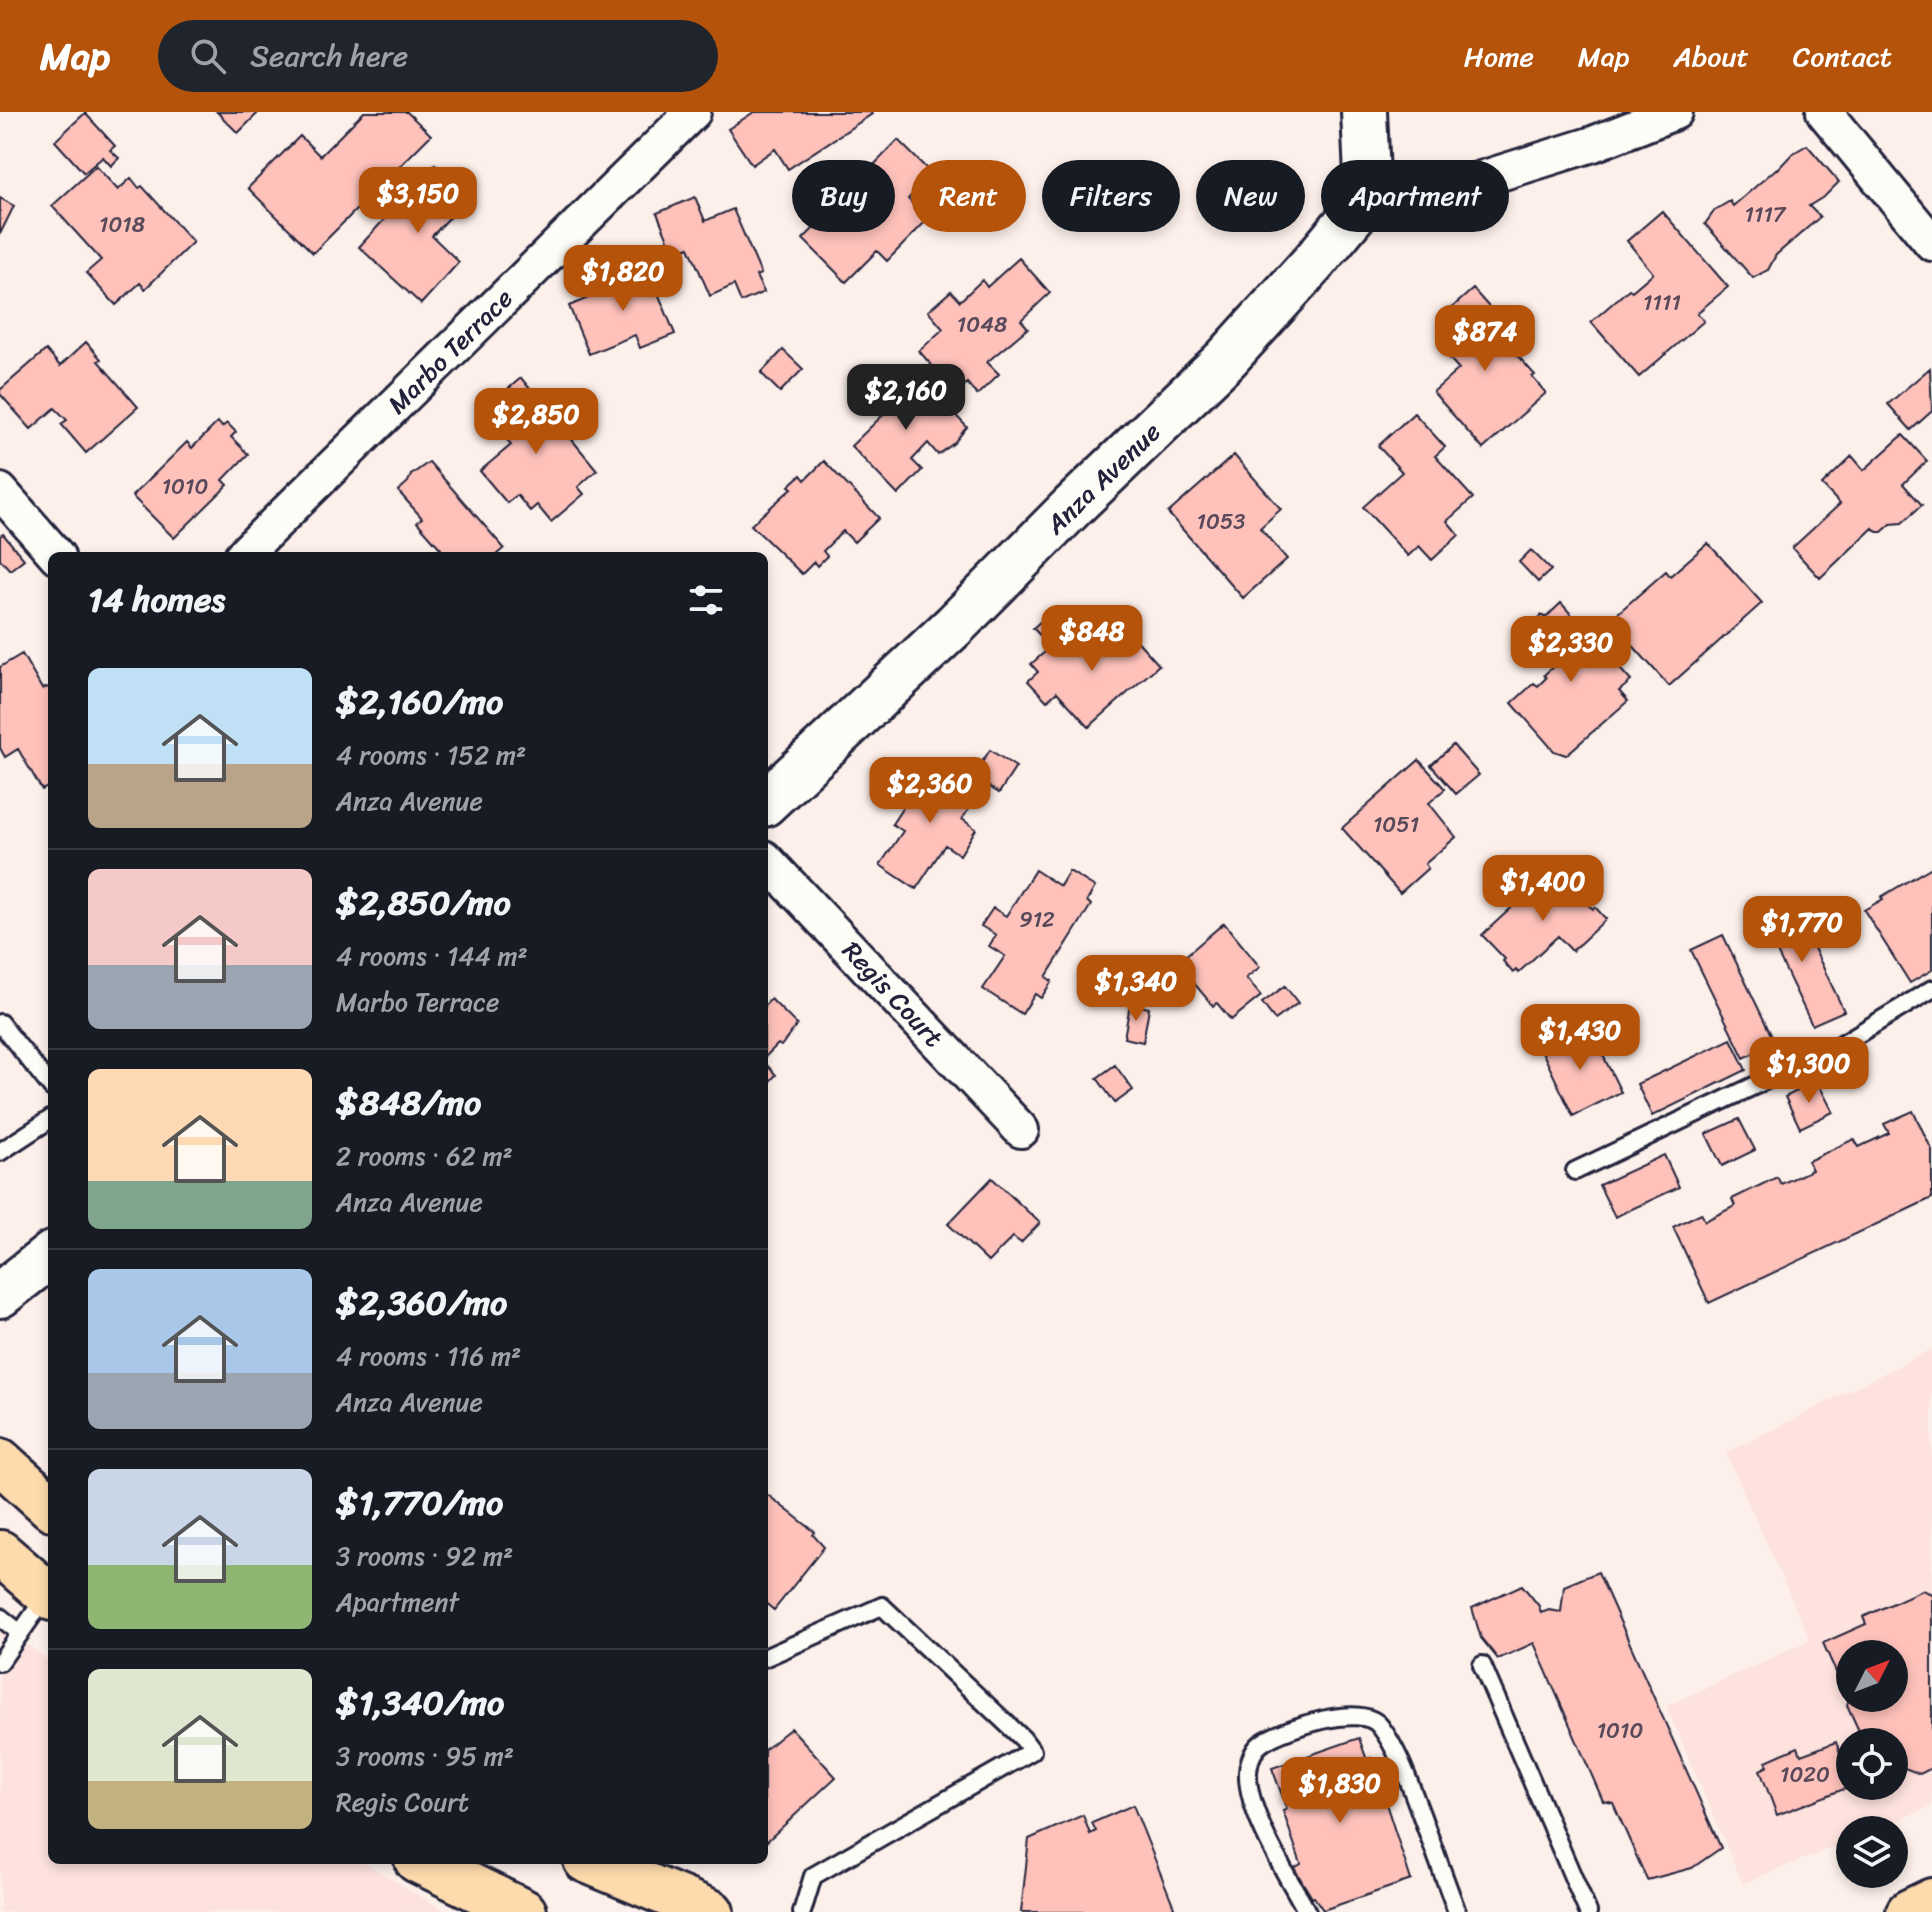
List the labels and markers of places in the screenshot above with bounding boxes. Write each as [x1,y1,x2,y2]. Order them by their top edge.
pin: $3,150 [353,167,483,235]
pin: $1,820 [558,245,688,313]
pin: $874 [1438,305,1532,373]
pin: $2,160 [841,364,971,432]
pin: $2,850 [471,388,601,456]
pin: $848 [1045,605,1139,673]
pin: $2,330 [1506,616,1636,684]
pin: $2,360 [865,757,995,825]
pin: $1,400 [1478,855,1608,923]
pin: $1,770 [1737,896,1867,964]
pin: $1,340 [1071,955,1201,1023]
pin: $1,430 [1515,1004,1645,1072]
pin: $1,300 [1744,1037,1874,1105]
pin: $1,830 [1275,1757,1405,1825]

